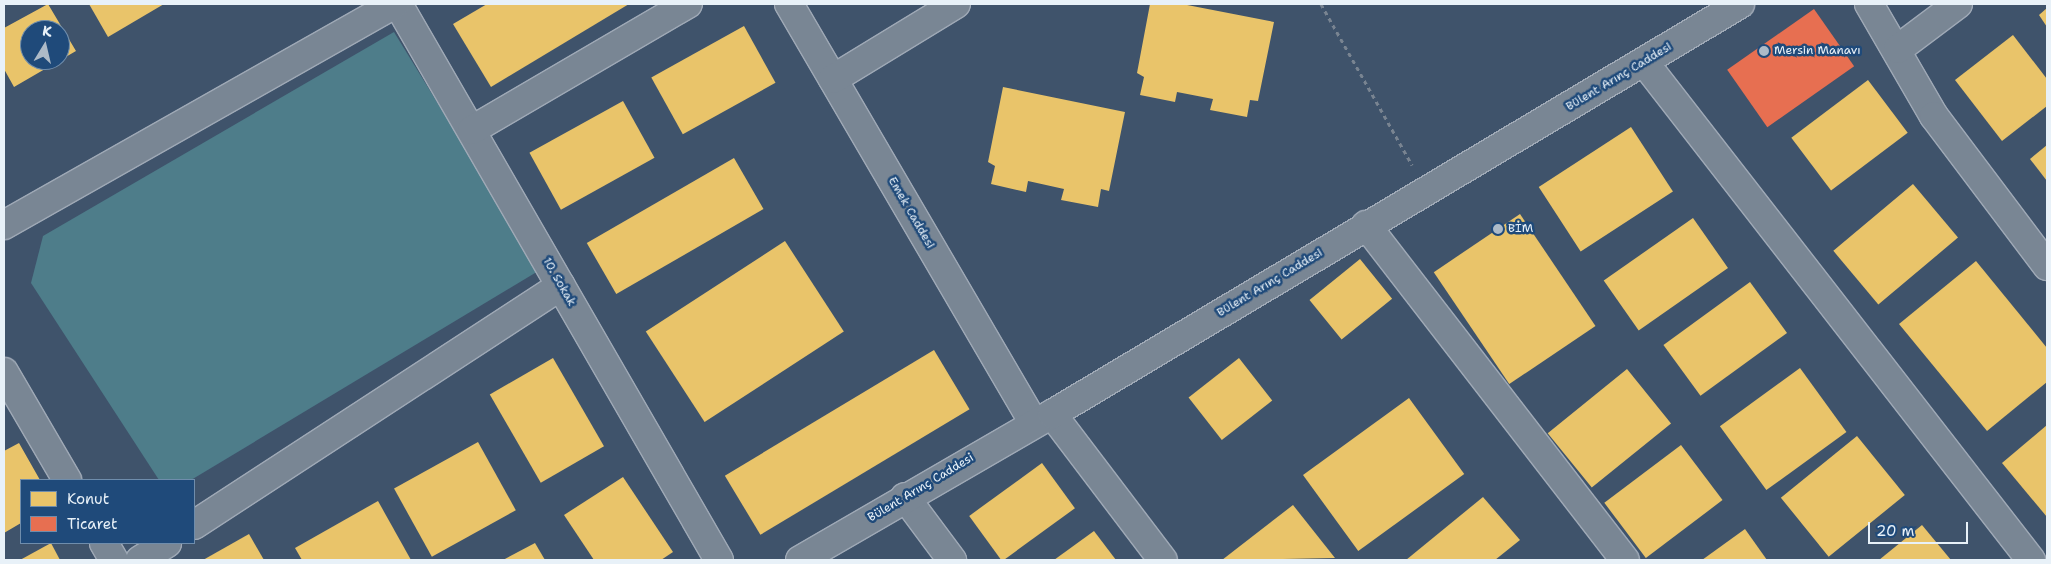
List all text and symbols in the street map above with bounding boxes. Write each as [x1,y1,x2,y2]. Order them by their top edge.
north arrow [20,20,70,70]
text: K [41,22,53,41]
street label: Bülent Arınç Caddesi [1564,40,1674,114]
place label: Mersin Manavı [1774,44,1861,58]
marker: Mersin Manavı [1758,45,1770,57]
street label: Emek Caddesi [885,175,937,251]
place label: BİM [1508,222,1533,236]
marker: BİM [1492,223,1504,235]
street label: Bülent Arınç Caddesi [1215,246,1325,320]
street label: 10. Sokak [539,255,579,309]
street label: Bülent Arınç Caddesi [866,451,976,525]
legend [20,479,195,544]
text: Konut [67,489,109,509]
scale bar [1871,512,1971,544]
text: Ticaret [67,514,118,534]
text: 20 m [1876,521,1915,541]

